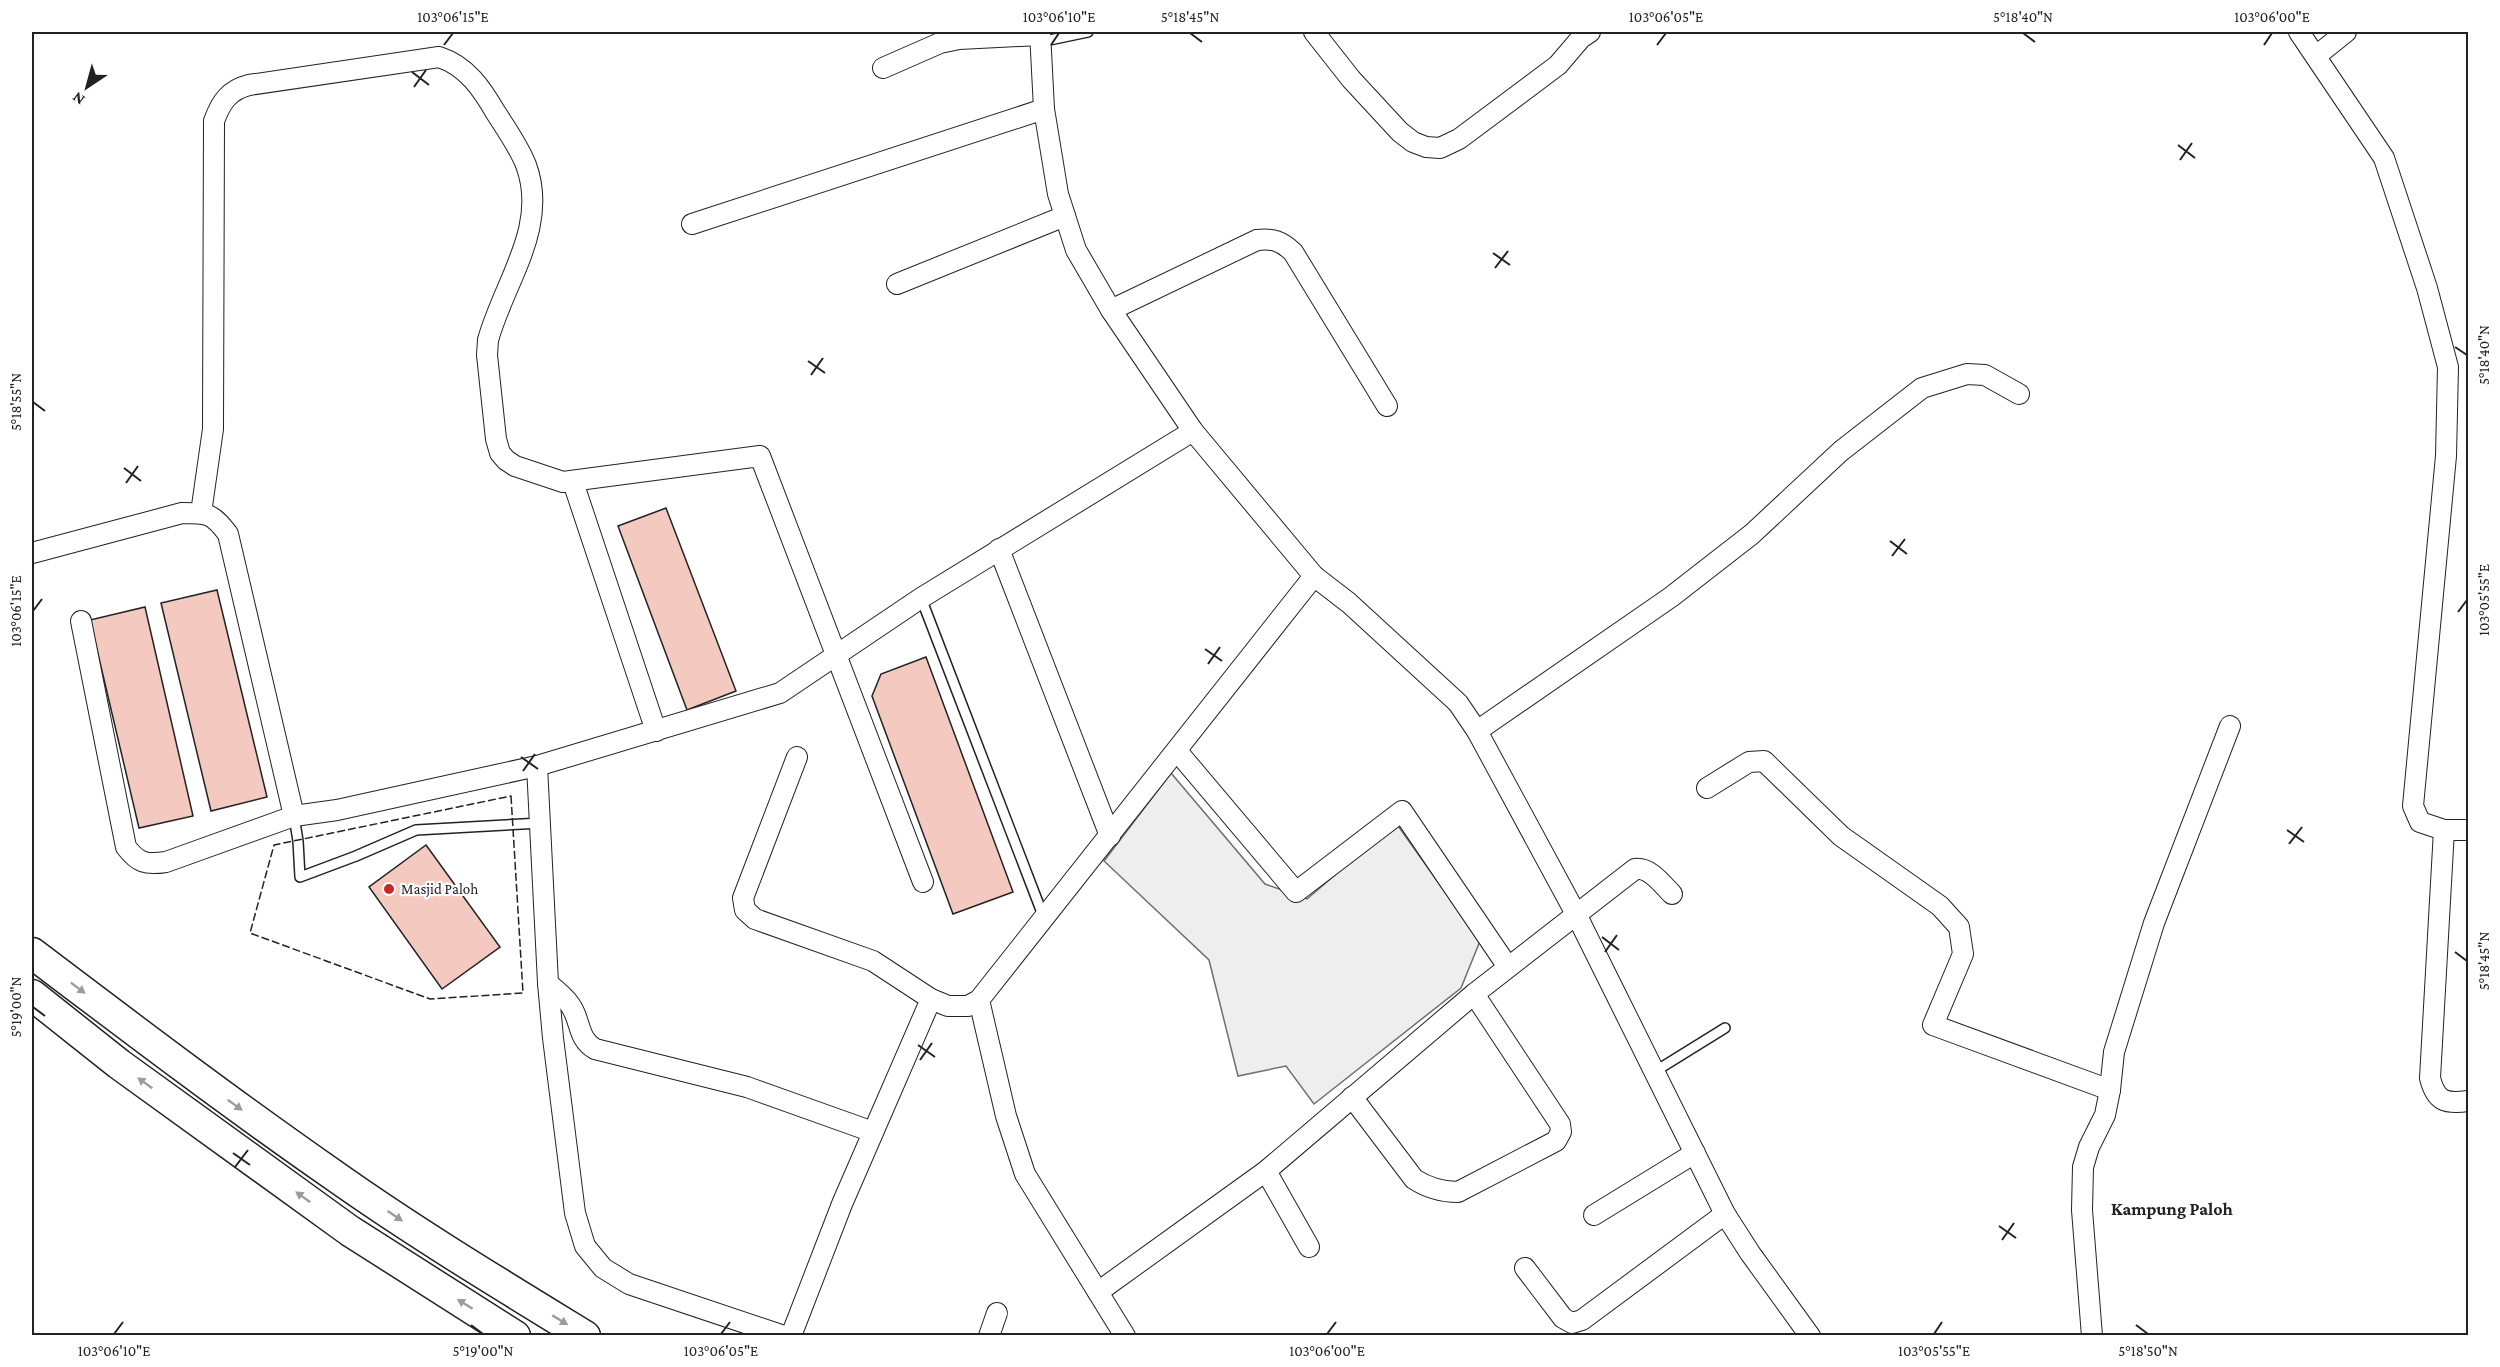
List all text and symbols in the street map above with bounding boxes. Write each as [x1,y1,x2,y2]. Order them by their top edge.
text: 103°06'15"E [417,9,489,25]
text: 103°06'10"E [1023,9,1095,25]
text: 5°18'45"N [1161,9,1219,25]
text: 103°06'05"E [1629,9,1703,25]
text: 5°18'40"N [1993,9,2053,25]
text: 103°06'00"E [2234,9,2310,25]
north arrow [57,57,117,117]
text: N [69,89,88,109]
text: 5°18'40"N [2476,325,2492,385]
text: 5°18'55"N [8,373,24,431]
text: 103°05'55"E [2476,564,2492,636]
text: 103°06'15"E [8,575,24,647]
place label: Masjid Paloh [401,881,478,898]
marker: Masjid Paloh [382,882,396,896]
text: 5°18'45"N [2476,932,2492,990]
text: 5°19'00"N [8,976,24,1037]
one-way arrow [70,982,86,994]
one-way arrow [137,1077,152,1089]
one-way arrow [226,1099,242,1111]
one-way arrow [295,1191,311,1203]
district label: Kampung Paloh [2111,1199,2234,1219]
one-way arrow [386,1210,402,1222]
one-way arrow [457,1299,474,1310]
one-way arrow [552,1314,568,1325]
text: 103°06'10"E [78,1343,150,1359]
text: 5°19'00"N [453,1343,514,1359]
text: 103°06'05"E [684,1343,758,1359]
text: 103°06'00"E [1289,1343,1365,1359]
text: 103°05'55"E [1898,1343,1970,1359]
text: 5°18'50"N [2118,1343,2178,1359]

